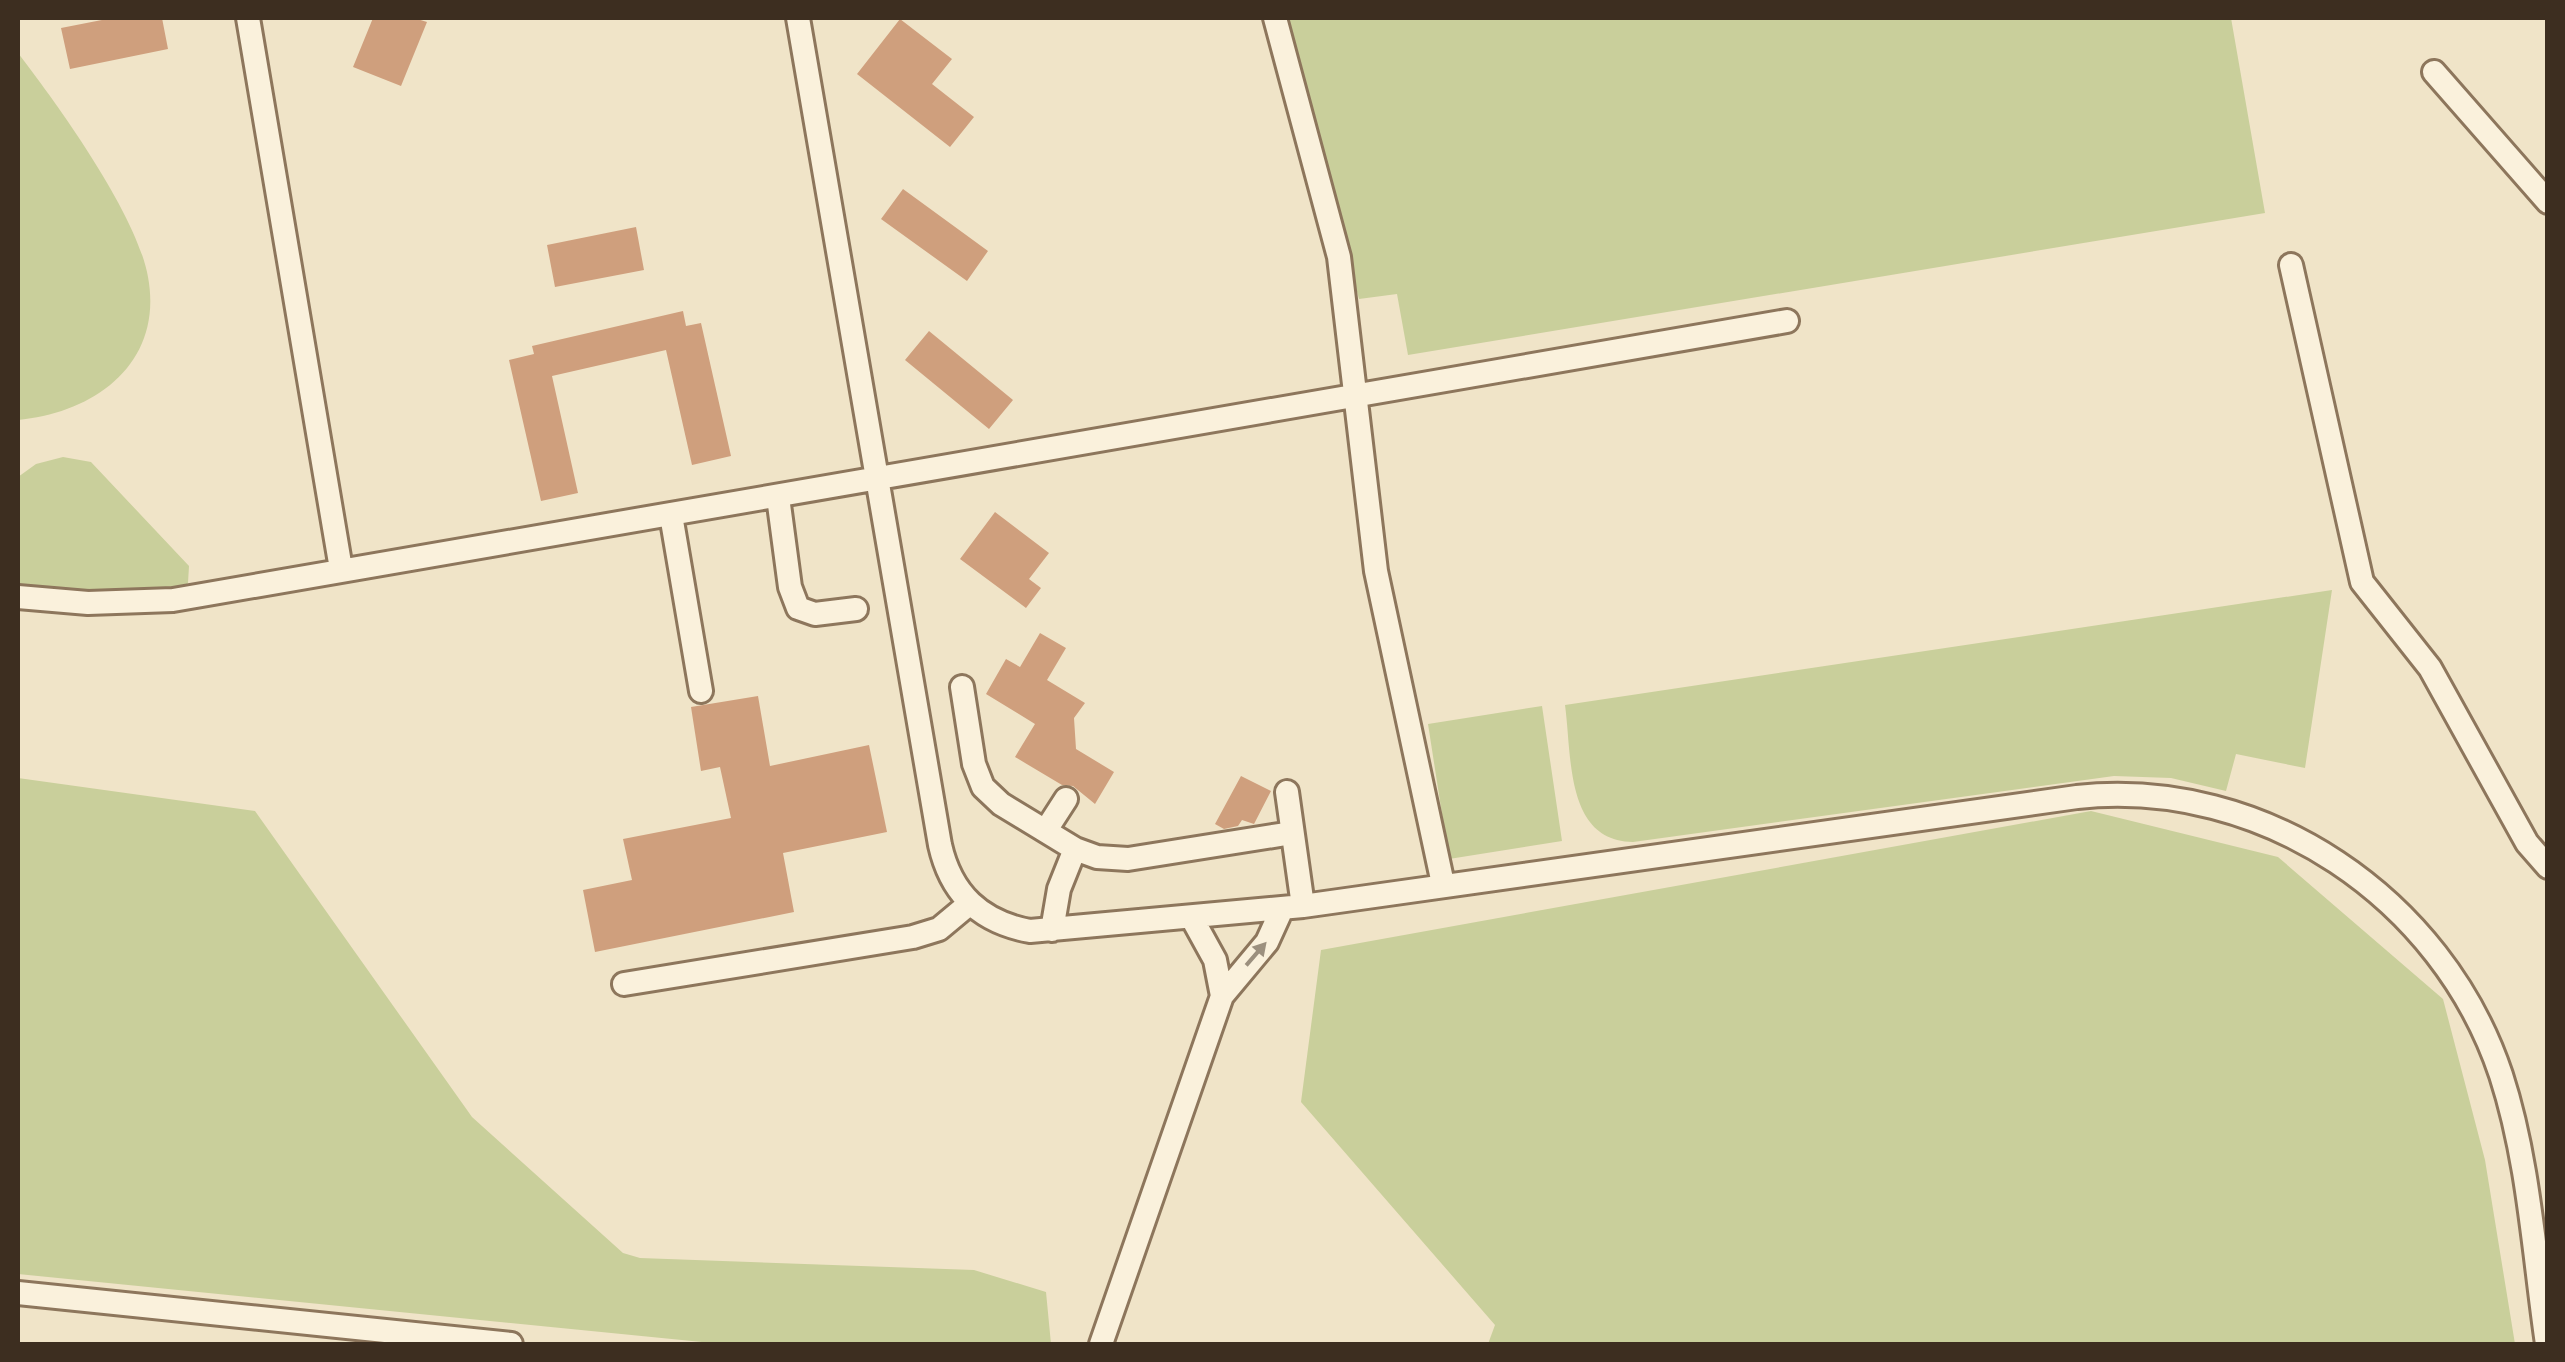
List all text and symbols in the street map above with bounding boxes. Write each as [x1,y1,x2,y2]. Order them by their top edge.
one-way arrow [1244,942,1266,967]

